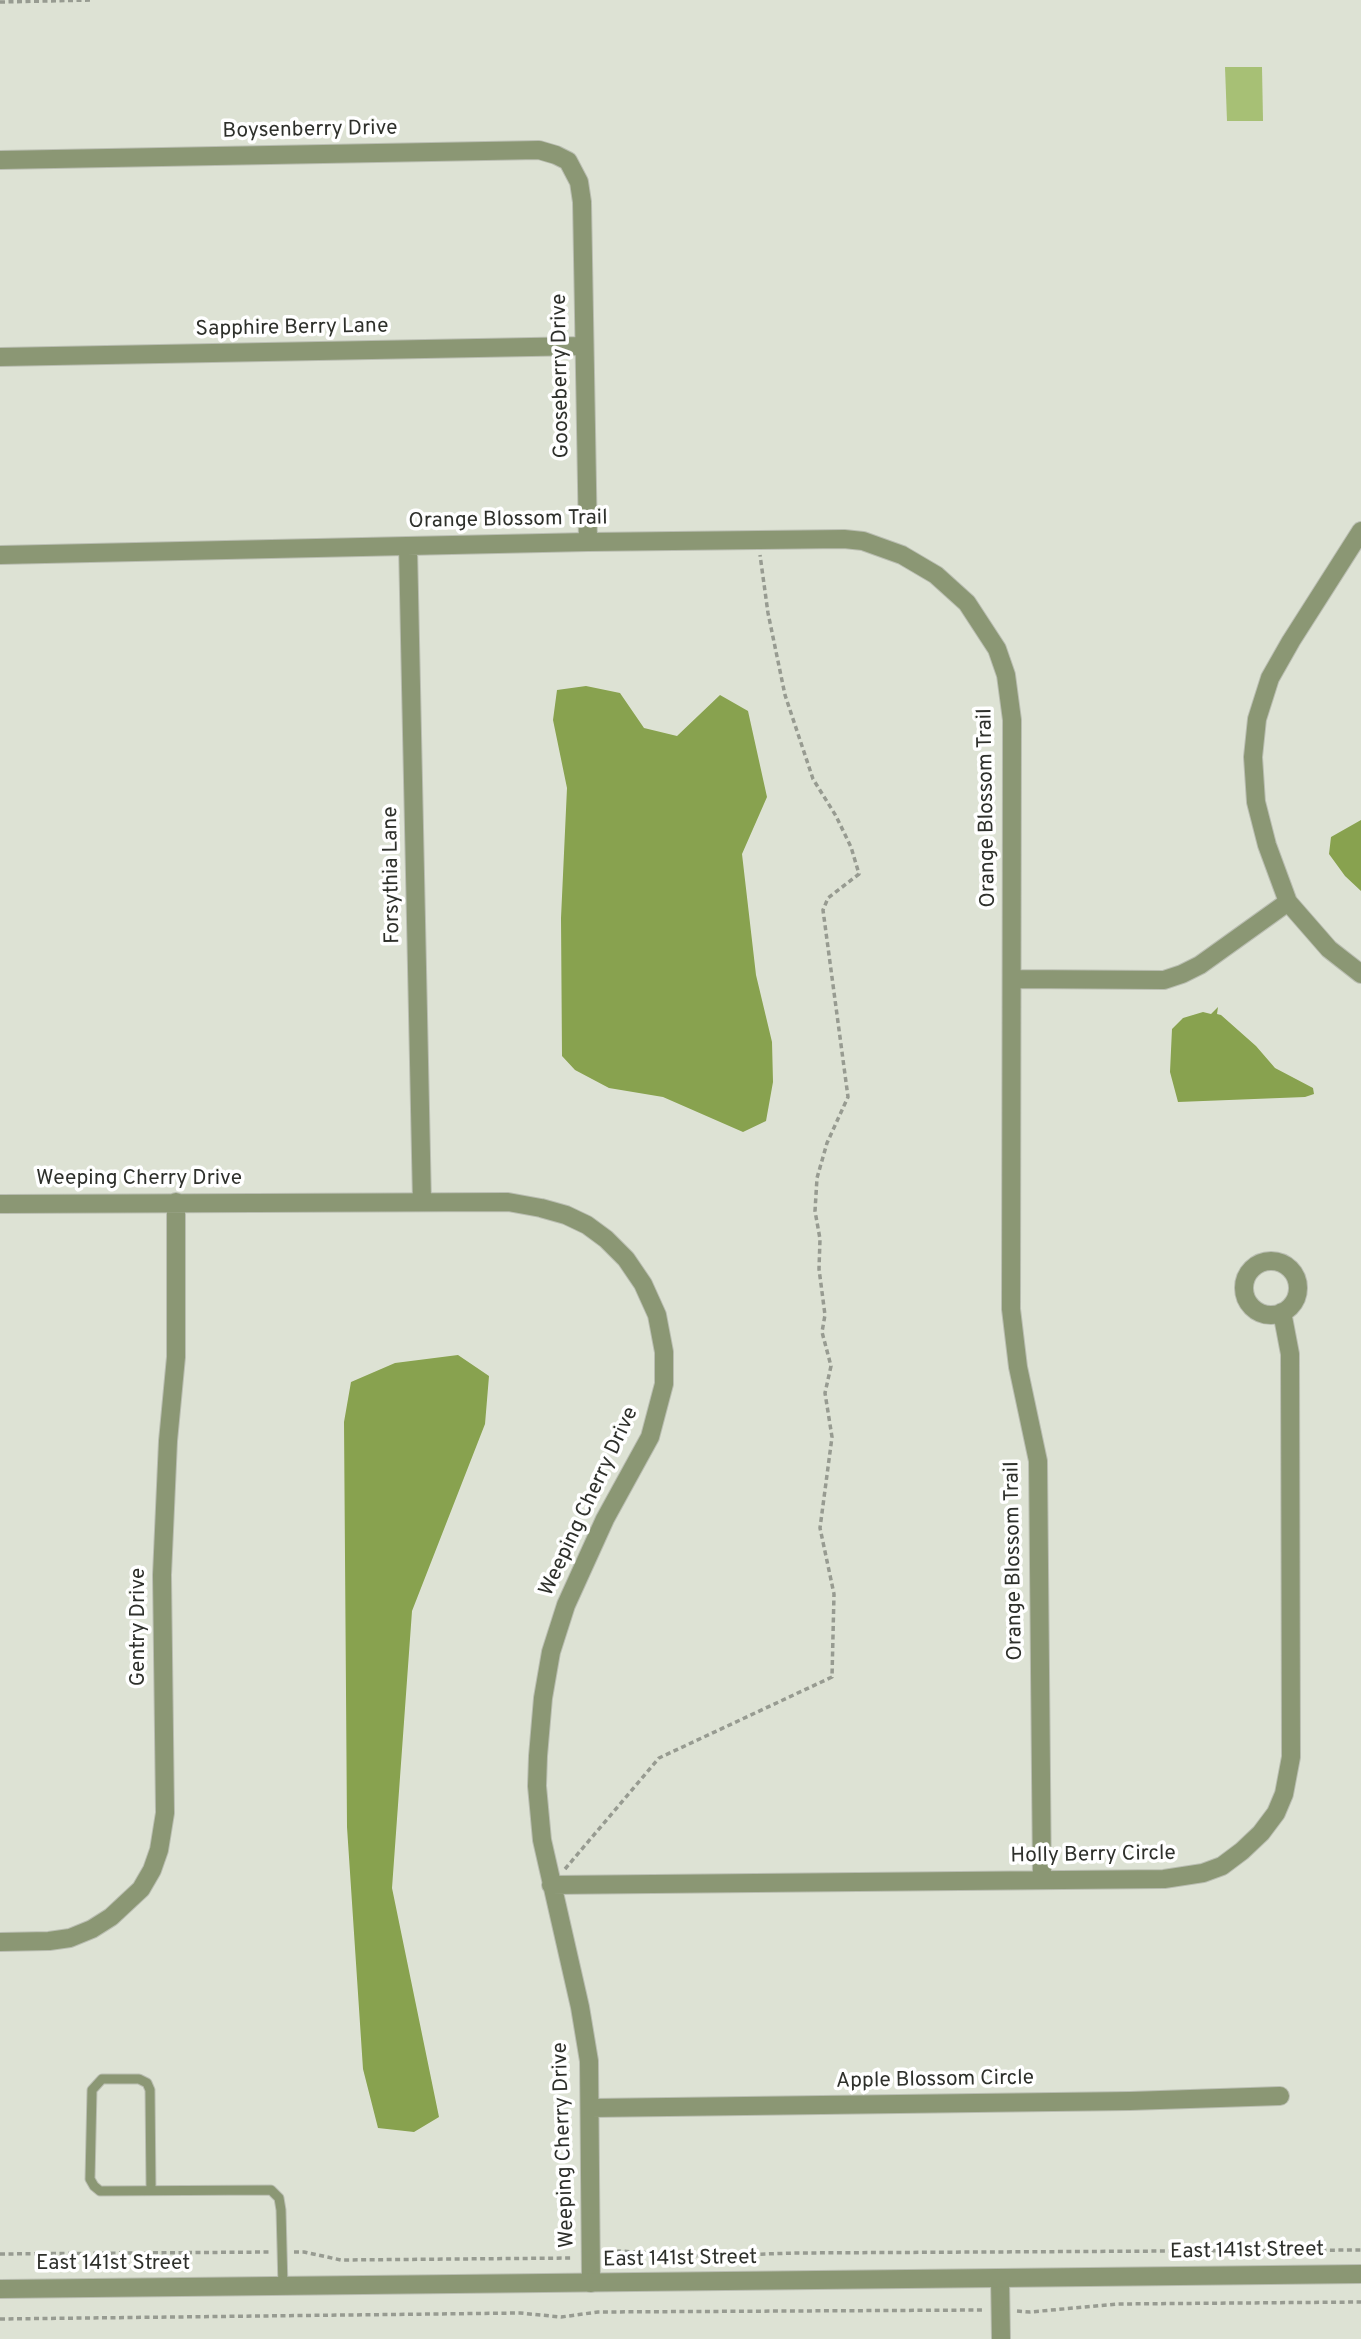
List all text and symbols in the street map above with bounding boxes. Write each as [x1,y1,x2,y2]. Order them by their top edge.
street label: Boysenberry Drive [222,117,398,145]
street label: Gooseberry Drive [548,293,576,459]
street label: Sapphire Berry Lane [195,315,389,343]
street label: Orange Blossom Trail [408,507,608,535]
street label: Orange Blossom Trail [974,708,1002,908]
street label: Forsythia Lane [379,806,407,944]
street label: Weeping Cherry Drive [36,1167,242,1193]
street label: Weeping Cherry Drive [535,1403,645,1601]
street label: Orange Blossom Trail [1001,1461,1029,1661]
street label: Gentry Drive [127,1568,153,1686]
street label: Holly Berry Circle [1010,1842,1176,1870]
street label: Weeping Cherry Drive [549,2042,581,2248]
street label: Apple Blossom Circle [836,2067,1034,2095]
street label: East 141st Street [1170,2238,1324,2266]
street label: East 141st Street [603,2246,757,2274]
street label: East 141st Street [36,2252,190,2278]

